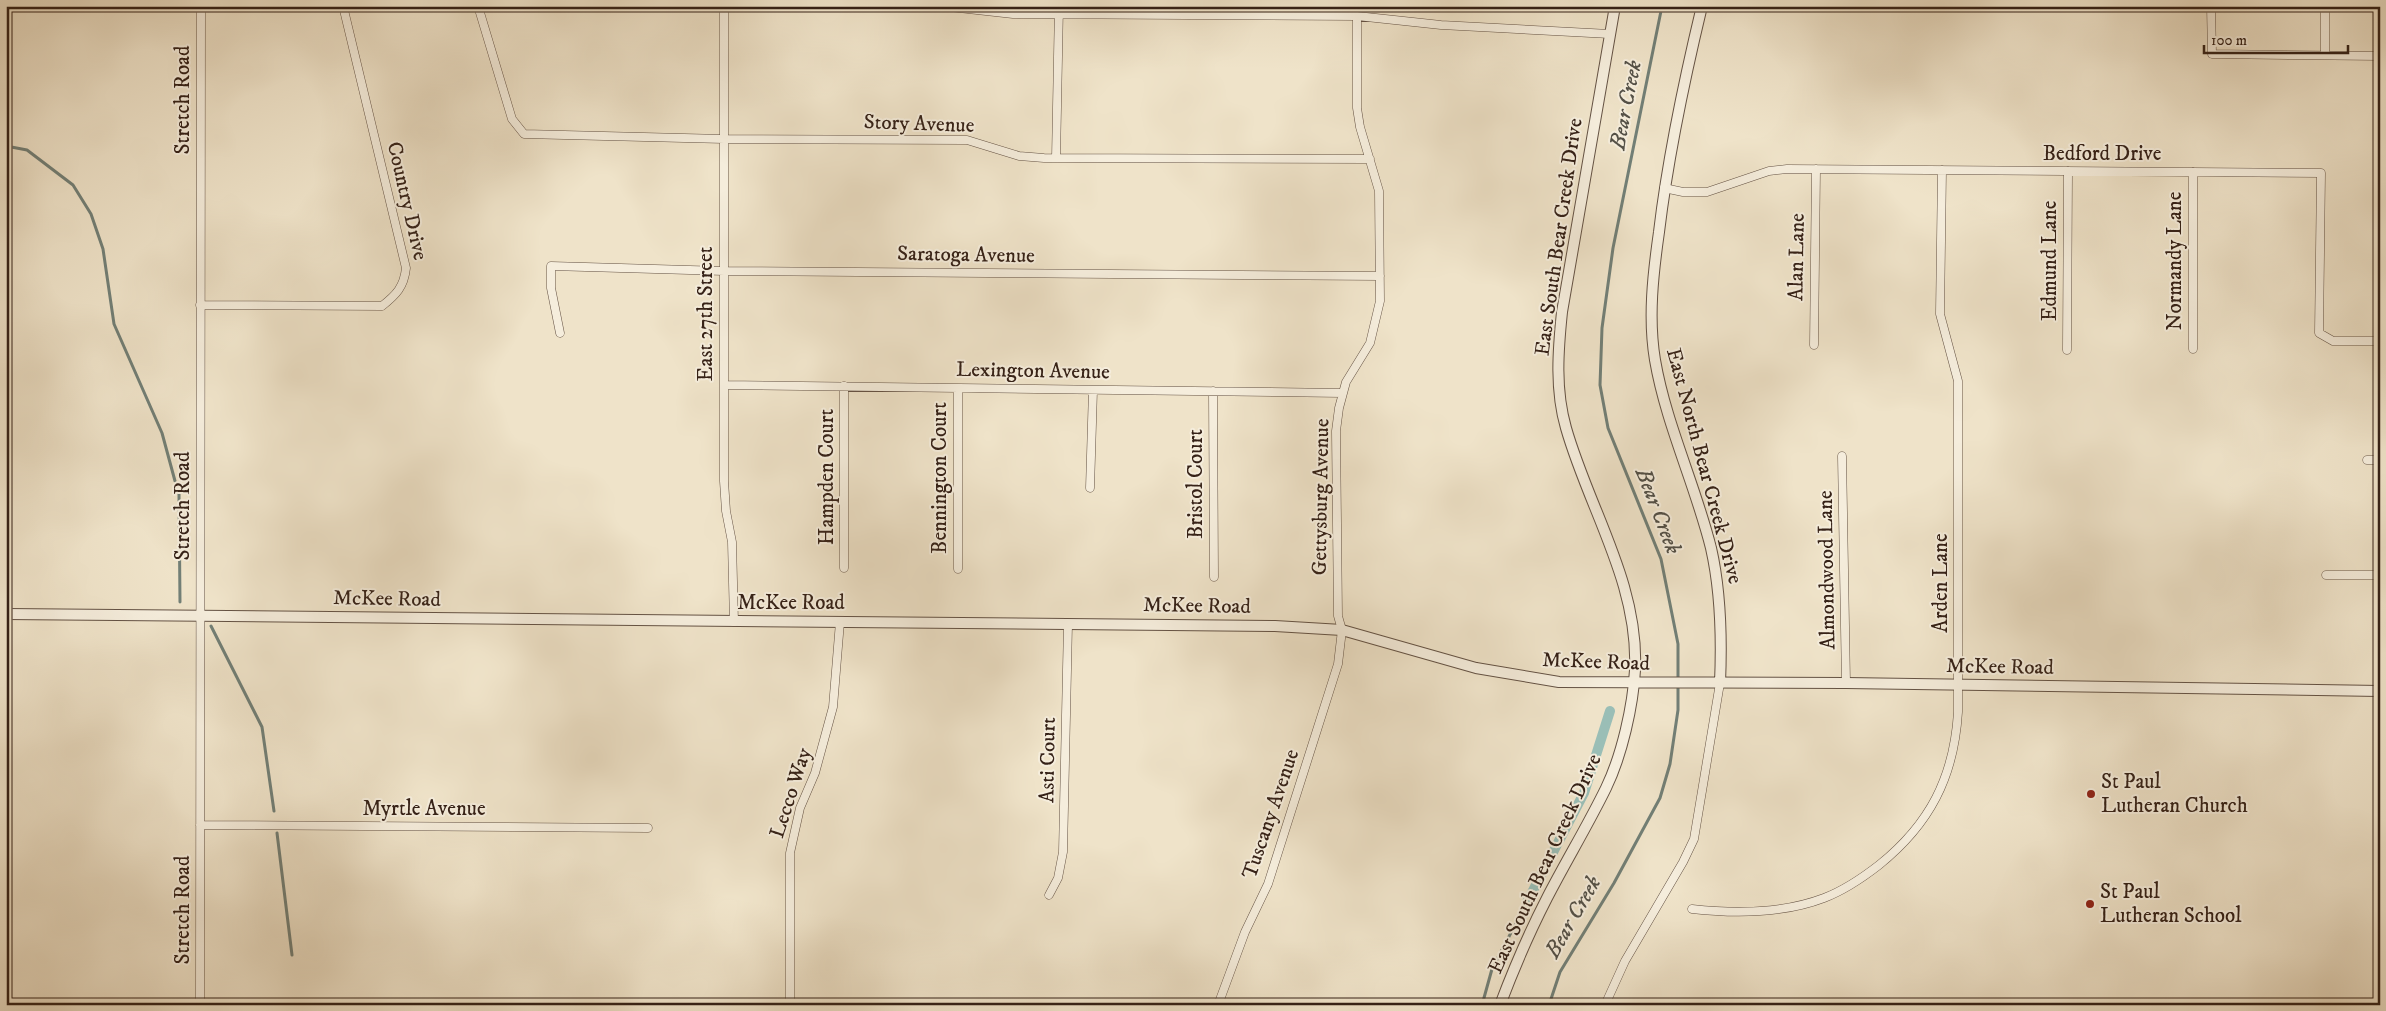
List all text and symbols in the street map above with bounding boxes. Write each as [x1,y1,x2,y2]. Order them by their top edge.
scale bar [2204,22,2347,54]
text: 100 m [2211,31,2247,50]
street label: Stretch Road [170,45,196,155]
water label: Bear Creek [1604,57,1648,153]
street label: Story Avenue [863,109,975,139]
street label: East South Bear Creek Drive [1529,116,1589,357]
street label: Country Drive [381,139,433,263]
street label: Bedford Drive [2043,141,2162,167]
street label: Normandy Lane [2162,191,2188,330]
street label: Edmund Lane [2037,200,2063,321]
street label: Alan Lane [1783,213,1811,301]
street label: Saratoga Avenue [897,241,1035,269]
street label: East 27th Street [693,246,719,381]
street label: East North Bear Creek Drive [1660,345,1748,587]
street label: Lexington Avenue [956,357,1110,385]
street label: Bennington Court [927,402,953,554]
street label: Hampden Court [814,409,840,545]
street label: Gettysburg Avenue [1307,418,1335,576]
street label: Bristol Court [1183,429,1209,539]
street label: Stretch Road [170,451,196,561]
water label: Bear Creek [1629,463,1687,559]
street label: Almondwood Lane [1813,490,1841,650]
street label: Arden Lane [1928,533,1954,633]
street label: McKee Road [333,585,442,613]
street label: McKee Road [737,590,845,616]
street label: McKee Road [1143,592,1252,620]
street label: McKee Road [1542,647,1651,677]
street label: McKee Road [1946,653,2055,681]
street label: Asti Court [1034,717,1062,803]
street label: Lecco Way [764,744,818,841]
street label: Tuscany Avenue [1237,746,1305,882]
street label: East South Bear Creek Drive [1483,750,1607,978]
place label: St Paul Lutheran Church [2101,769,2248,819]
marker: St Paul Lutheran Church [2085,788,2097,800]
street label: Myrtle Avenue [362,796,486,822]
street label: Stretch Road [170,855,196,965]
water label: Bear Creek [1539,871,1607,963]
place label: St Paul Lutheran School [2100,879,2242,929]
marker: St Paul Lutheran School [2084,898,2096,910]

